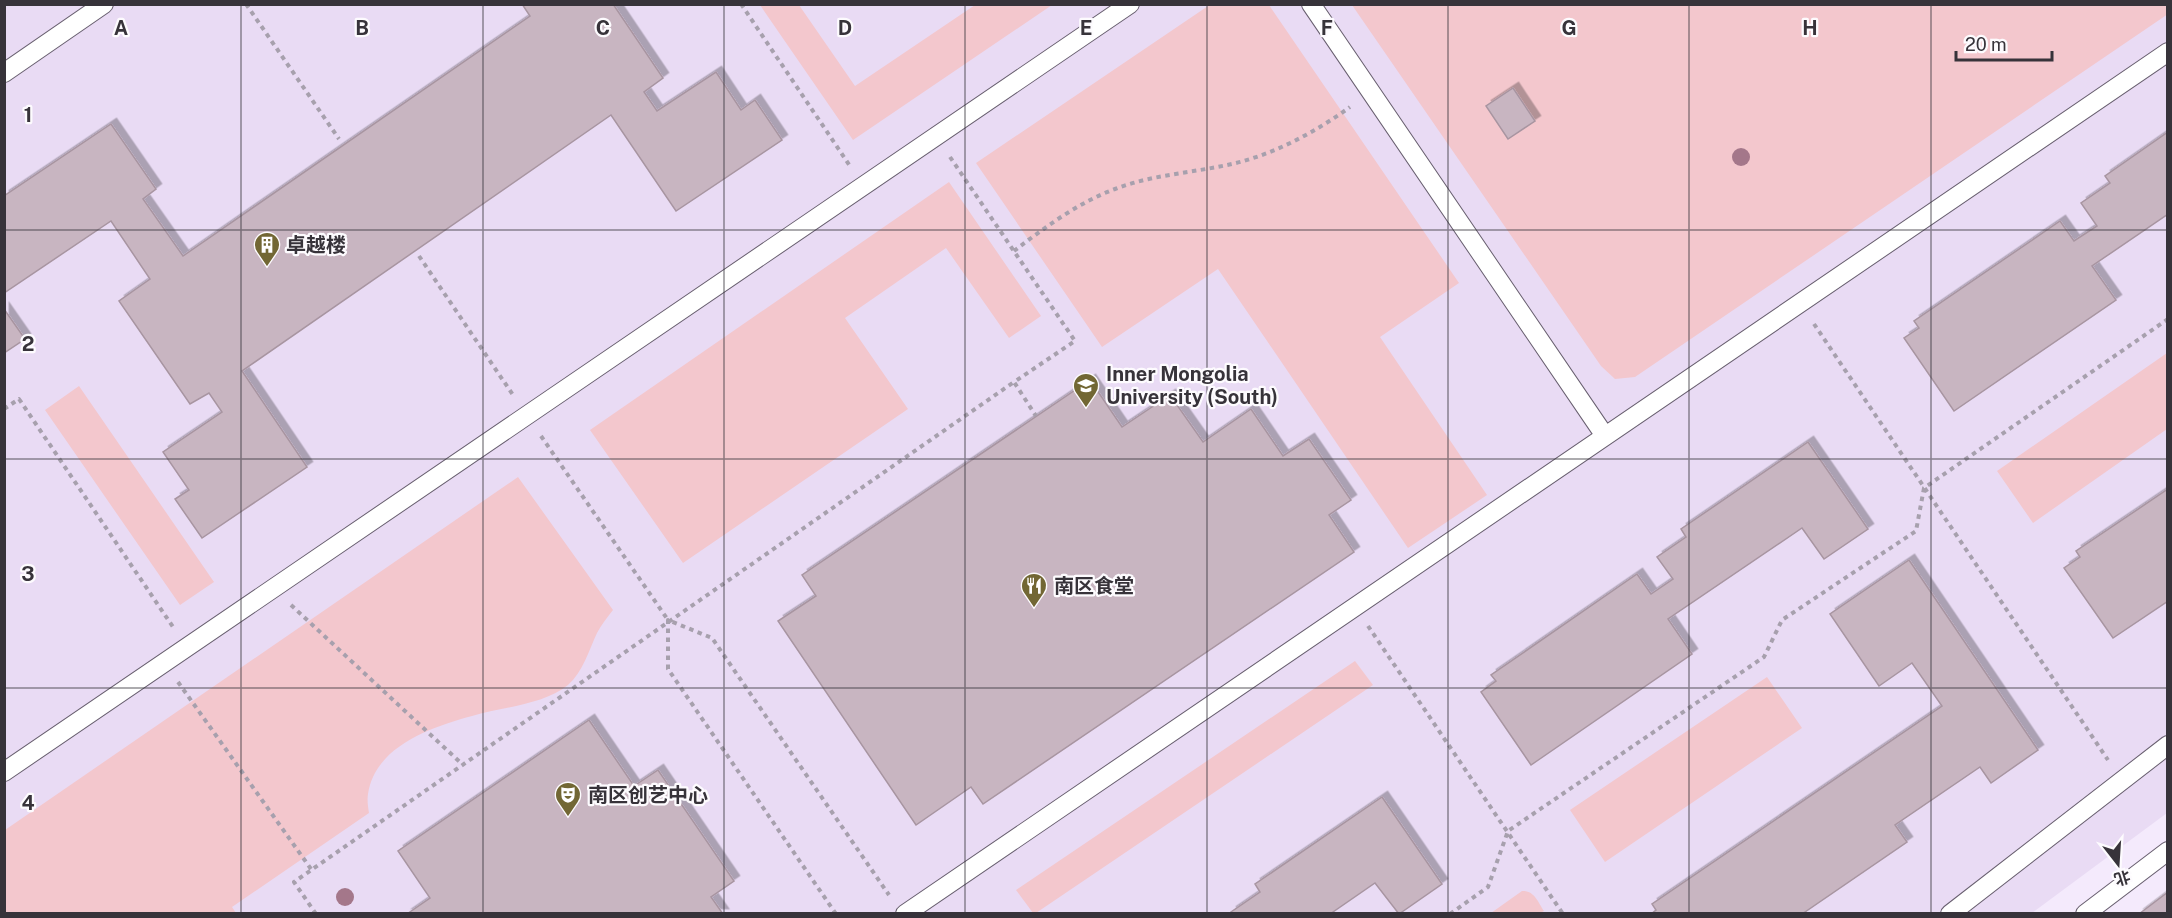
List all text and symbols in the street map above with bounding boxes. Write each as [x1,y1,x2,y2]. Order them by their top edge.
text: A [114,16,128,40]
text: B [355,16,369,40]
text: C [596,16,610,40]
text: D [838,16,852,40]
text: E [1080,16,1092,40]
text: F [1321,16,1333,40]
text: G [1561,16,1577,40]
text: H [1802,16,1818,40]
scale bar [1956,24,2052,62]
text: 20 m [1965,34,2007,55]
text: 1 [24,103,32,127]
building icon: 卓越楼 [252,230,282,268]
place label: 卓越楼 [286,233,346,257]
text: 2 [22,332,34,356]
place label: Inner Mongolia University (South) [1106,362,1278,409]
school or university icon: Inner Mongolia University (South) [1071,371,1101,409]
text: 3 [21,562,35,586]
restaurant icon: 南区食堂 [1019,571,1049,609]
place label: 南区食堂 [1054,574,1134,598]
theatre icon: 南区创艺中心 [553,780,583,818]
place label: 南区创艺中心 [588,783,708,807]
text: 4 [21,791,35,815]
north arrow [2088,834,2148,894]
text: 北 [2112,866,2133,889]

